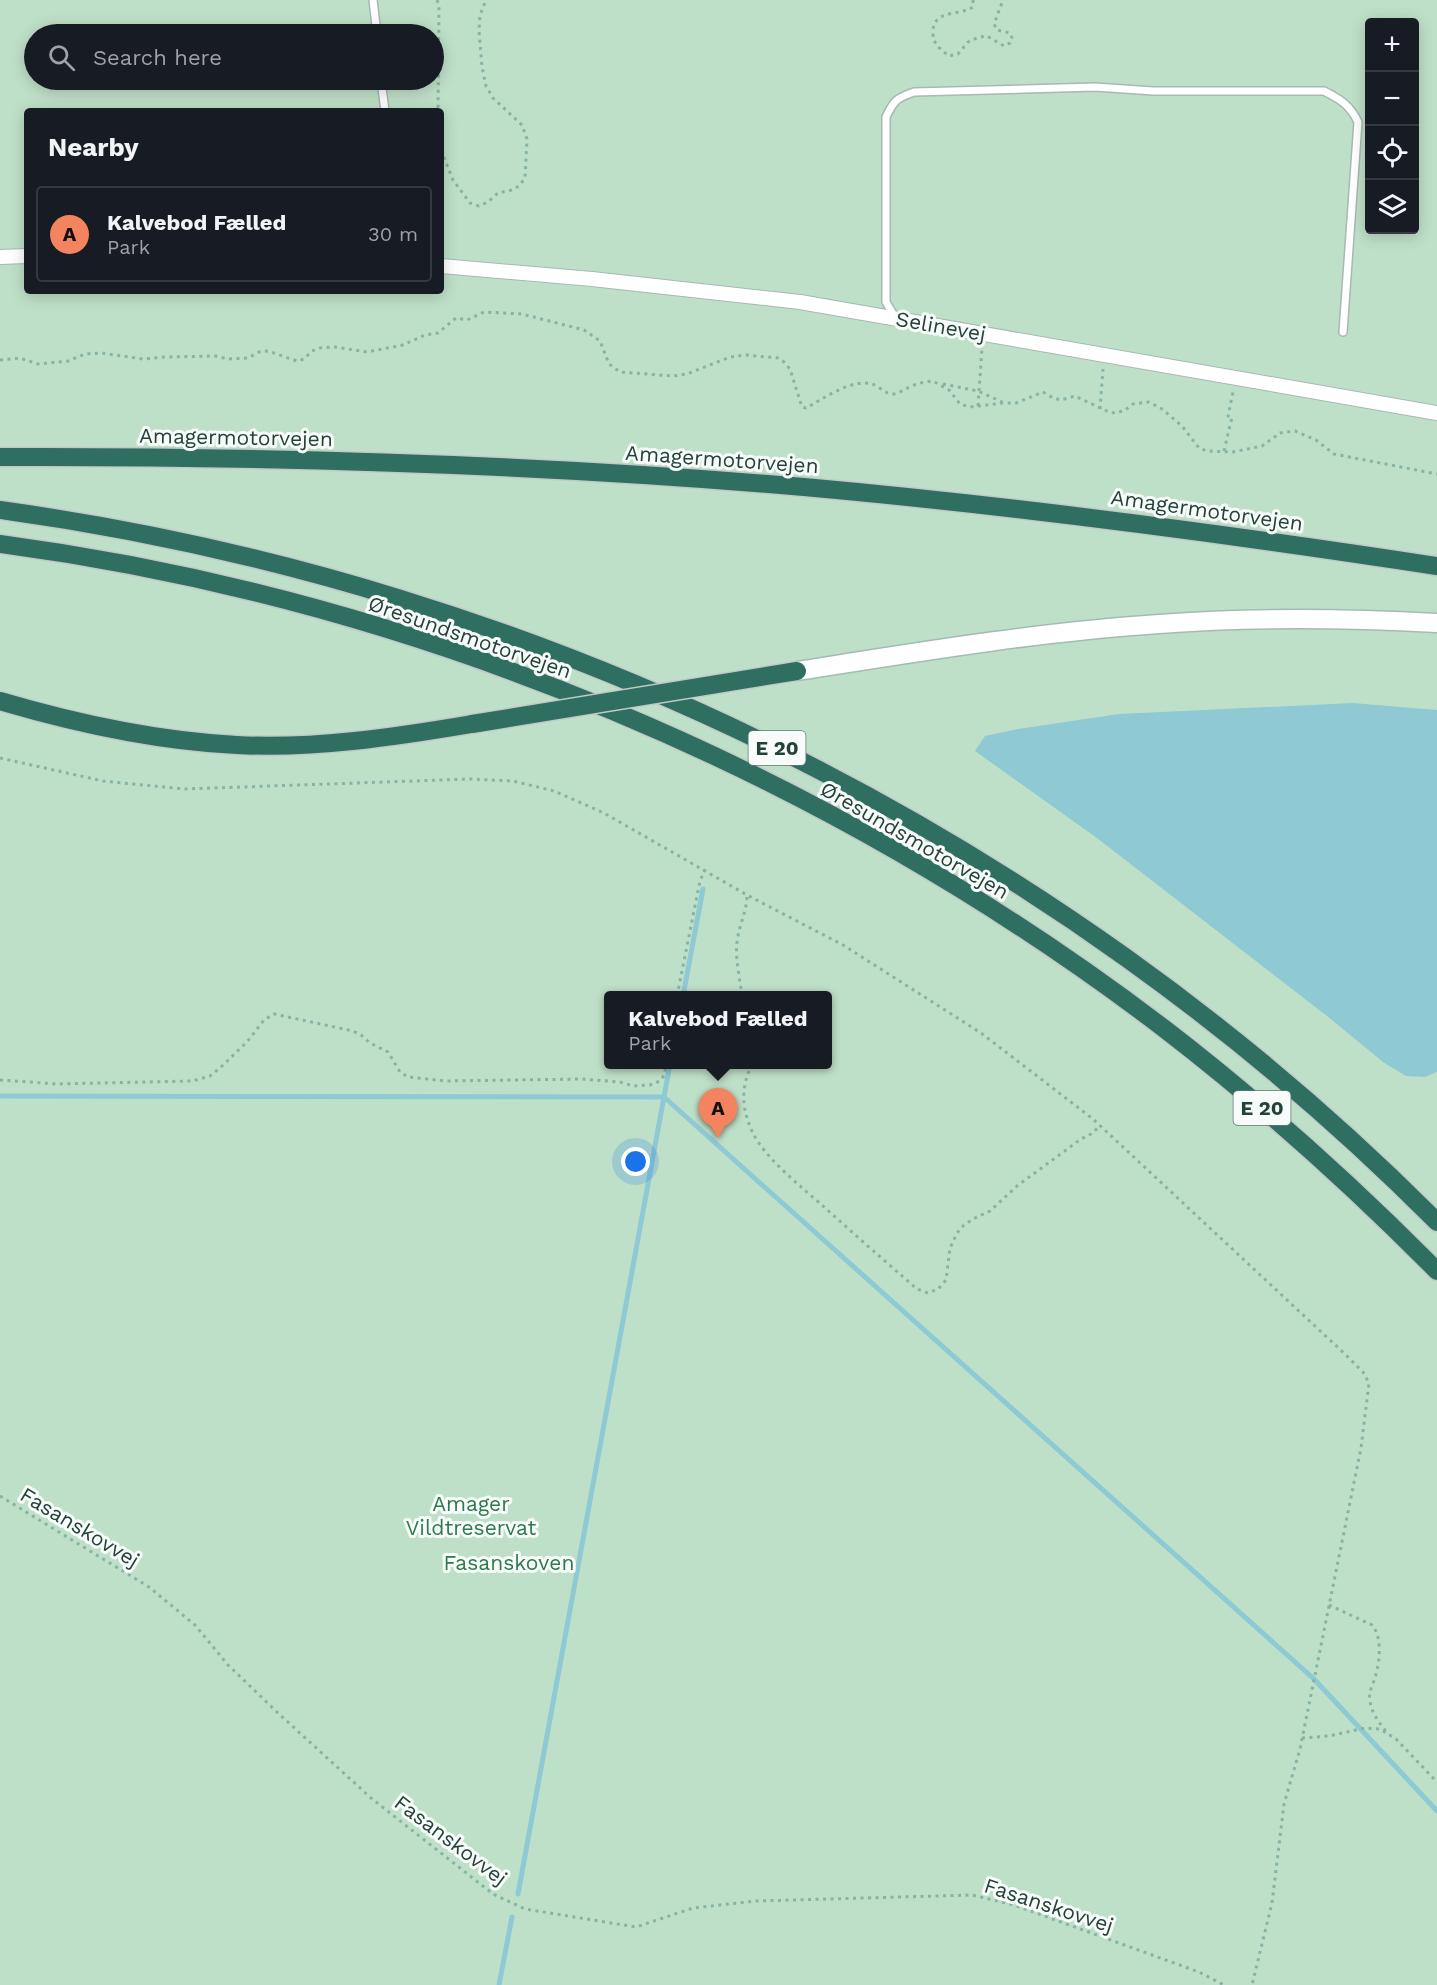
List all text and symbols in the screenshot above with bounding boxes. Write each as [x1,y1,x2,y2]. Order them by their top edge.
map controls [1365,18,1419,234]
button: + [1365,18,1419,72]
search box [24,24,444,90]
icon: search [45,41,78,74]
text: Search here [93,45,222,70]
button: − [1365,72,1419,126]
button: locate [1365,126,1419,180]
text: Nearby [48,132,139,162]
button: layers [1365,180,1419,234]
text: Kalvebod Fælled [107,210,286,235]
text: A [63,222,76,246]
text: 30 m [368,222,418,246]
text: Park [107,235,150,259]
street label: Selinevej [894,306,988,346]
street label: Amagermotorvejen [139,423,333,451]
street label: Amagermotorvejen [624,440,820,478]
street label: Amagermotorvejen [1109,484,1305,536]
street label: Øresundsmotorvejen [365,590,575,684]
road number: E 20 [748,731,806,765]
street label: Øresundsmotorvejen [816,776,1014,904]
popup [604,991,832,1069]
text: Kalvebod Fælled [628,1006,808,1031]
text: Park [628,1031,671,1055]
pin: A [698,1088,738,1138]
road number: E 20 [1234,1091,1290,1125]
your location [621,1147,650,1176]
street label: Fasanskovvej [16,1482,144,1572]
park label: Amager Vildtreservat [406,1491,536,1540]
park label: Fasanskoven [444,1550,574,1575]
street label: Fasanskovvej [390,1790,512,1890]
street label: Fasanskovvej [981,1872,1117,1938]

